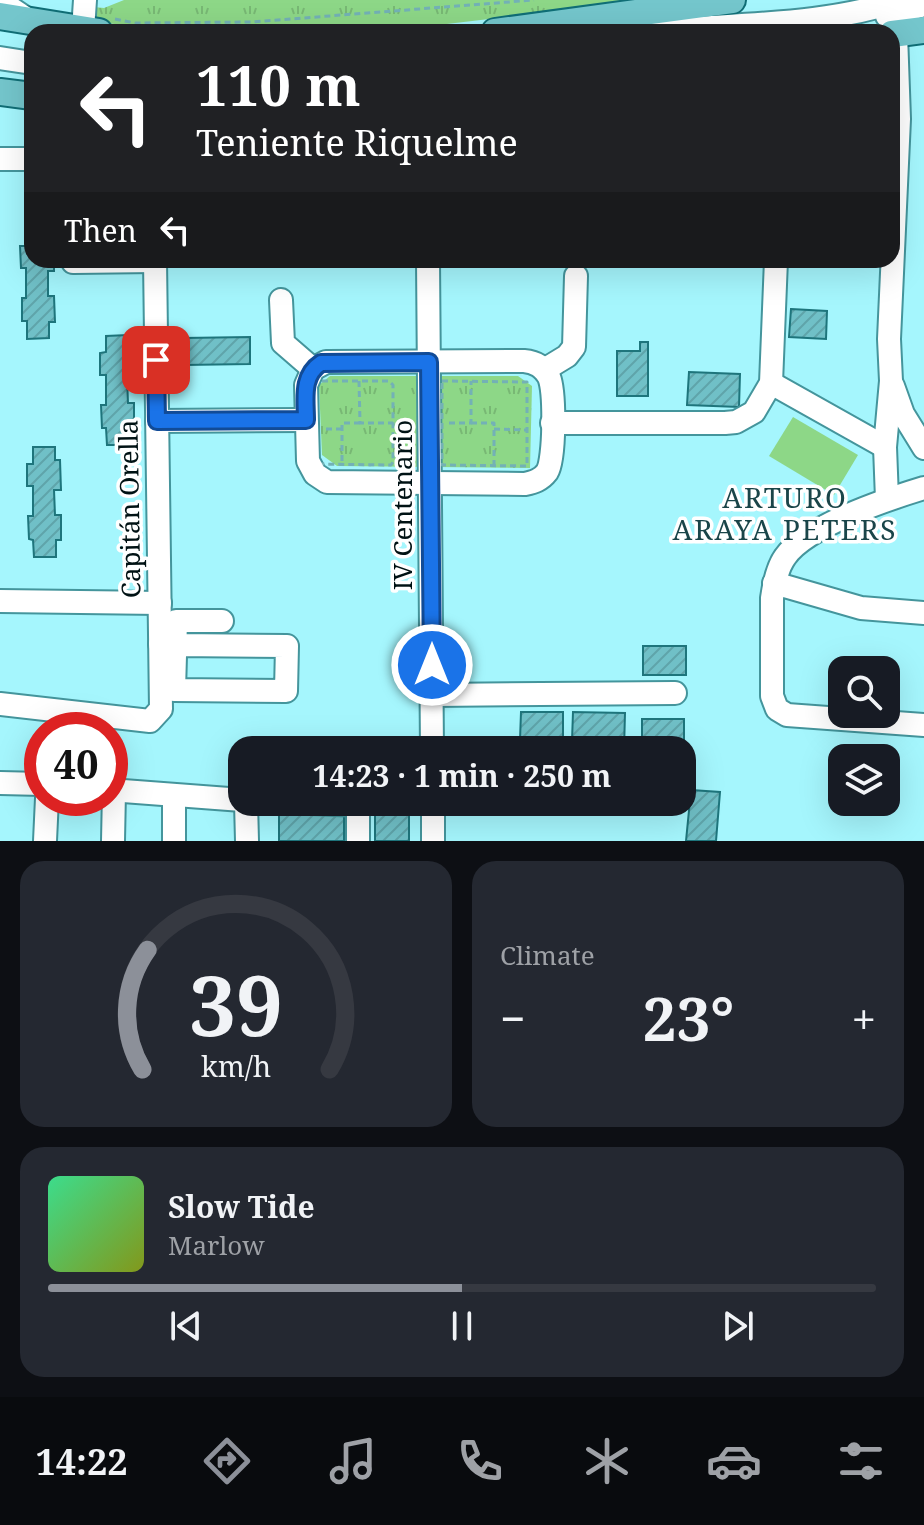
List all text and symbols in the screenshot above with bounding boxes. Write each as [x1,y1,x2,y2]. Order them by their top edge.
text: 110 m [196,46,361,122]
icon: left [64,56,168,160]
text: Teniente Riquelme [196,118,518,167]
icon: left [153,208,197,252]
text: Then [64,210,137,251]
pin [122,326,190,394]
icon: arrive [134,338,178,382]
street label: Capitán Orella [109,420,149,599]
street label: IV Centenario [384,420,420,590]
district label: ARTURO ARAYA PETERS [672,478,898,548]
position arrow [390,623,474,707]
map controls [828,656,900,816]
button: search [828,656,900,728]
speed limit sign: 40 [24,712,128,816]
button: layers [828,744,900,816]
text: 14:23 · 1 min · 250 m [313,755,611,796]
text: Climate [500,937,595,973]
text: 39 [189,947,283,1060]
text: 23° [643,977,734,1059]
text: − [500,988,525,1048]
text: + [851,988,876,1048]
text: km/h [201,1046,271,1085]
text: Slow Tide [168,1186,315,1227]
text: Marlow [168,1227,265,1263]
icon: previous [164,1304,208,1348]
icon: pause [440,1304,484,1348]
icon: next [716,1304,760,1348]
icon: directions [199,1433,255,1489]
icon: music [325,1433,381,1489]
icon: phone [452,1433,508,1489]
icon: climate [579,1433,635,1489]
icon: car [706,1433,762,1489]
icon: filters [833,1433,889,1489]
text: 14:22 [35,1437,128,1486]

